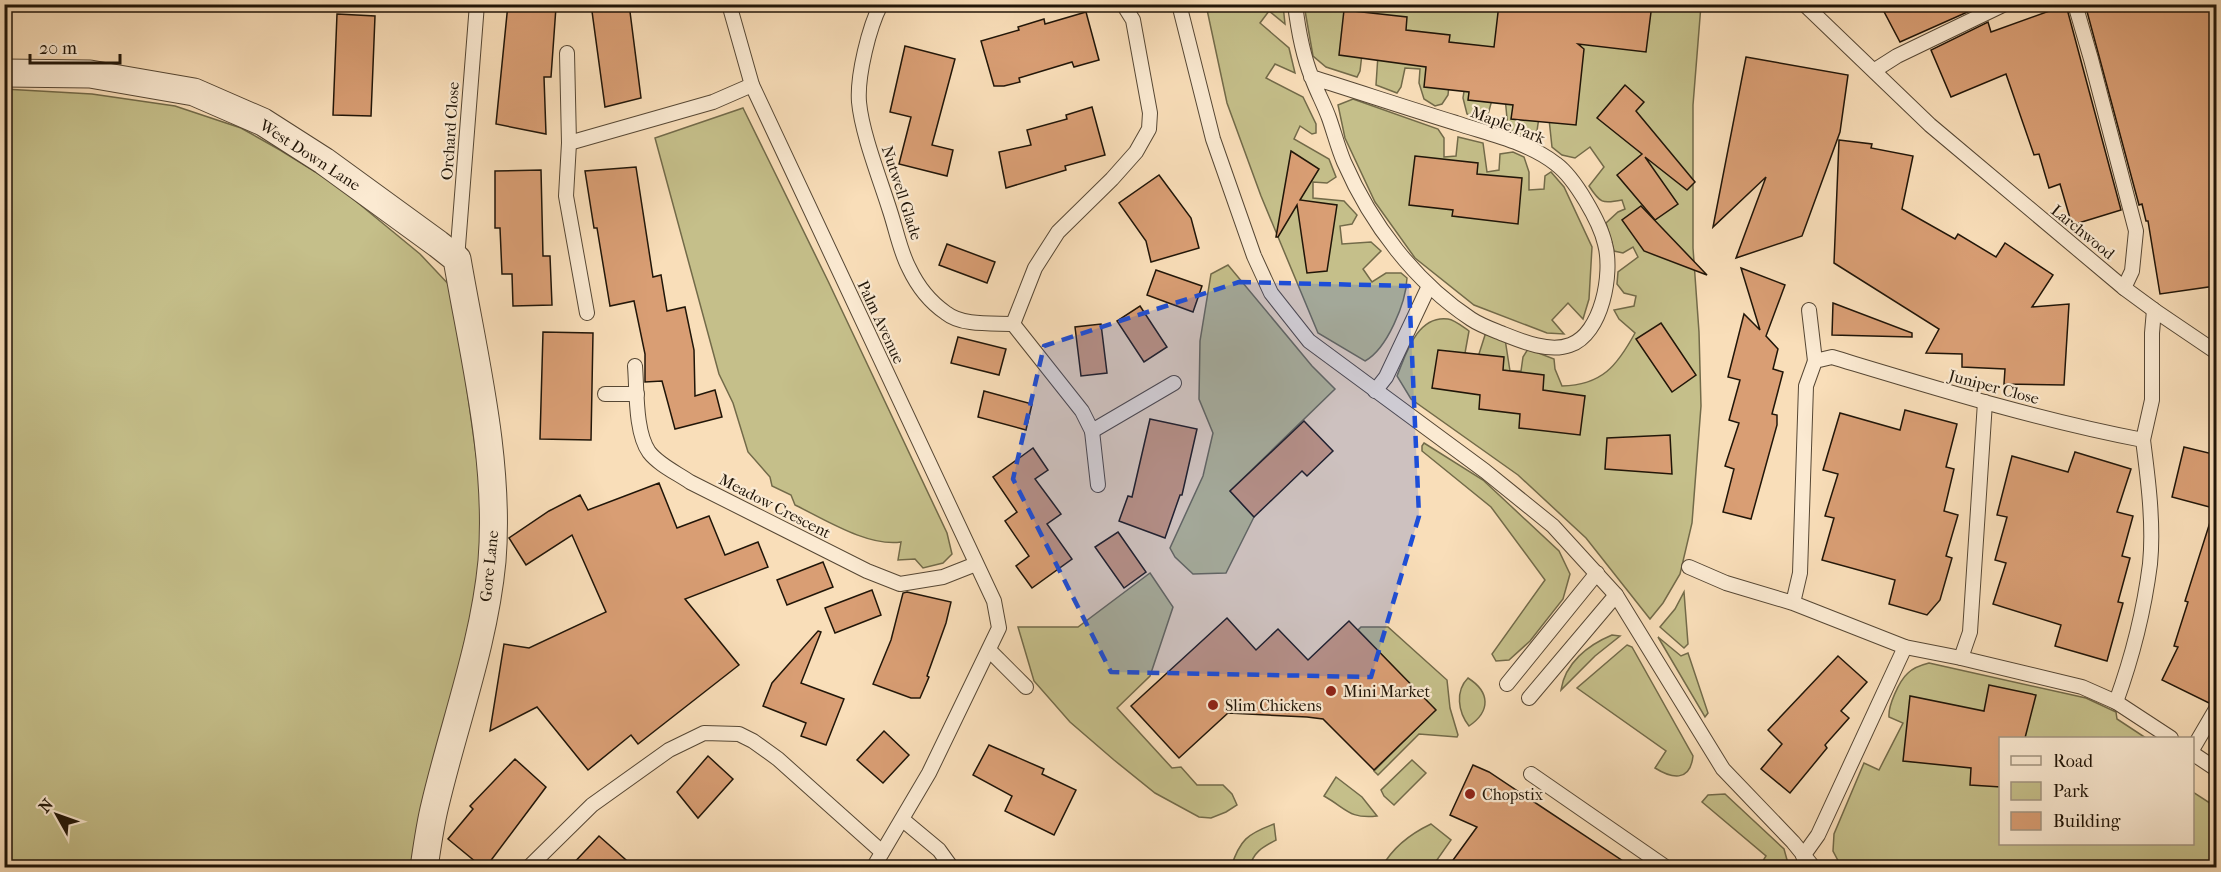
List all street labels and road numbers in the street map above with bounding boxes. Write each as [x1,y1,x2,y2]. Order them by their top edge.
street label: Orchard Close [437,81,463,181]
street label: Maple Park [1468,102,1549,148]
street label: West Down Lane [255,115,364,195]
street label: Nutwell Glade [878,143,926,243]
street label: Larchwood [2047,201,2119,263]
street label: Palm Avenue [853,277,909,367]
street label: Juniper Close [1945,365,2041,408]
street label: Meadow Crescent [716,470,834,542]
street label: Gore Lane [476,529,502,603]

